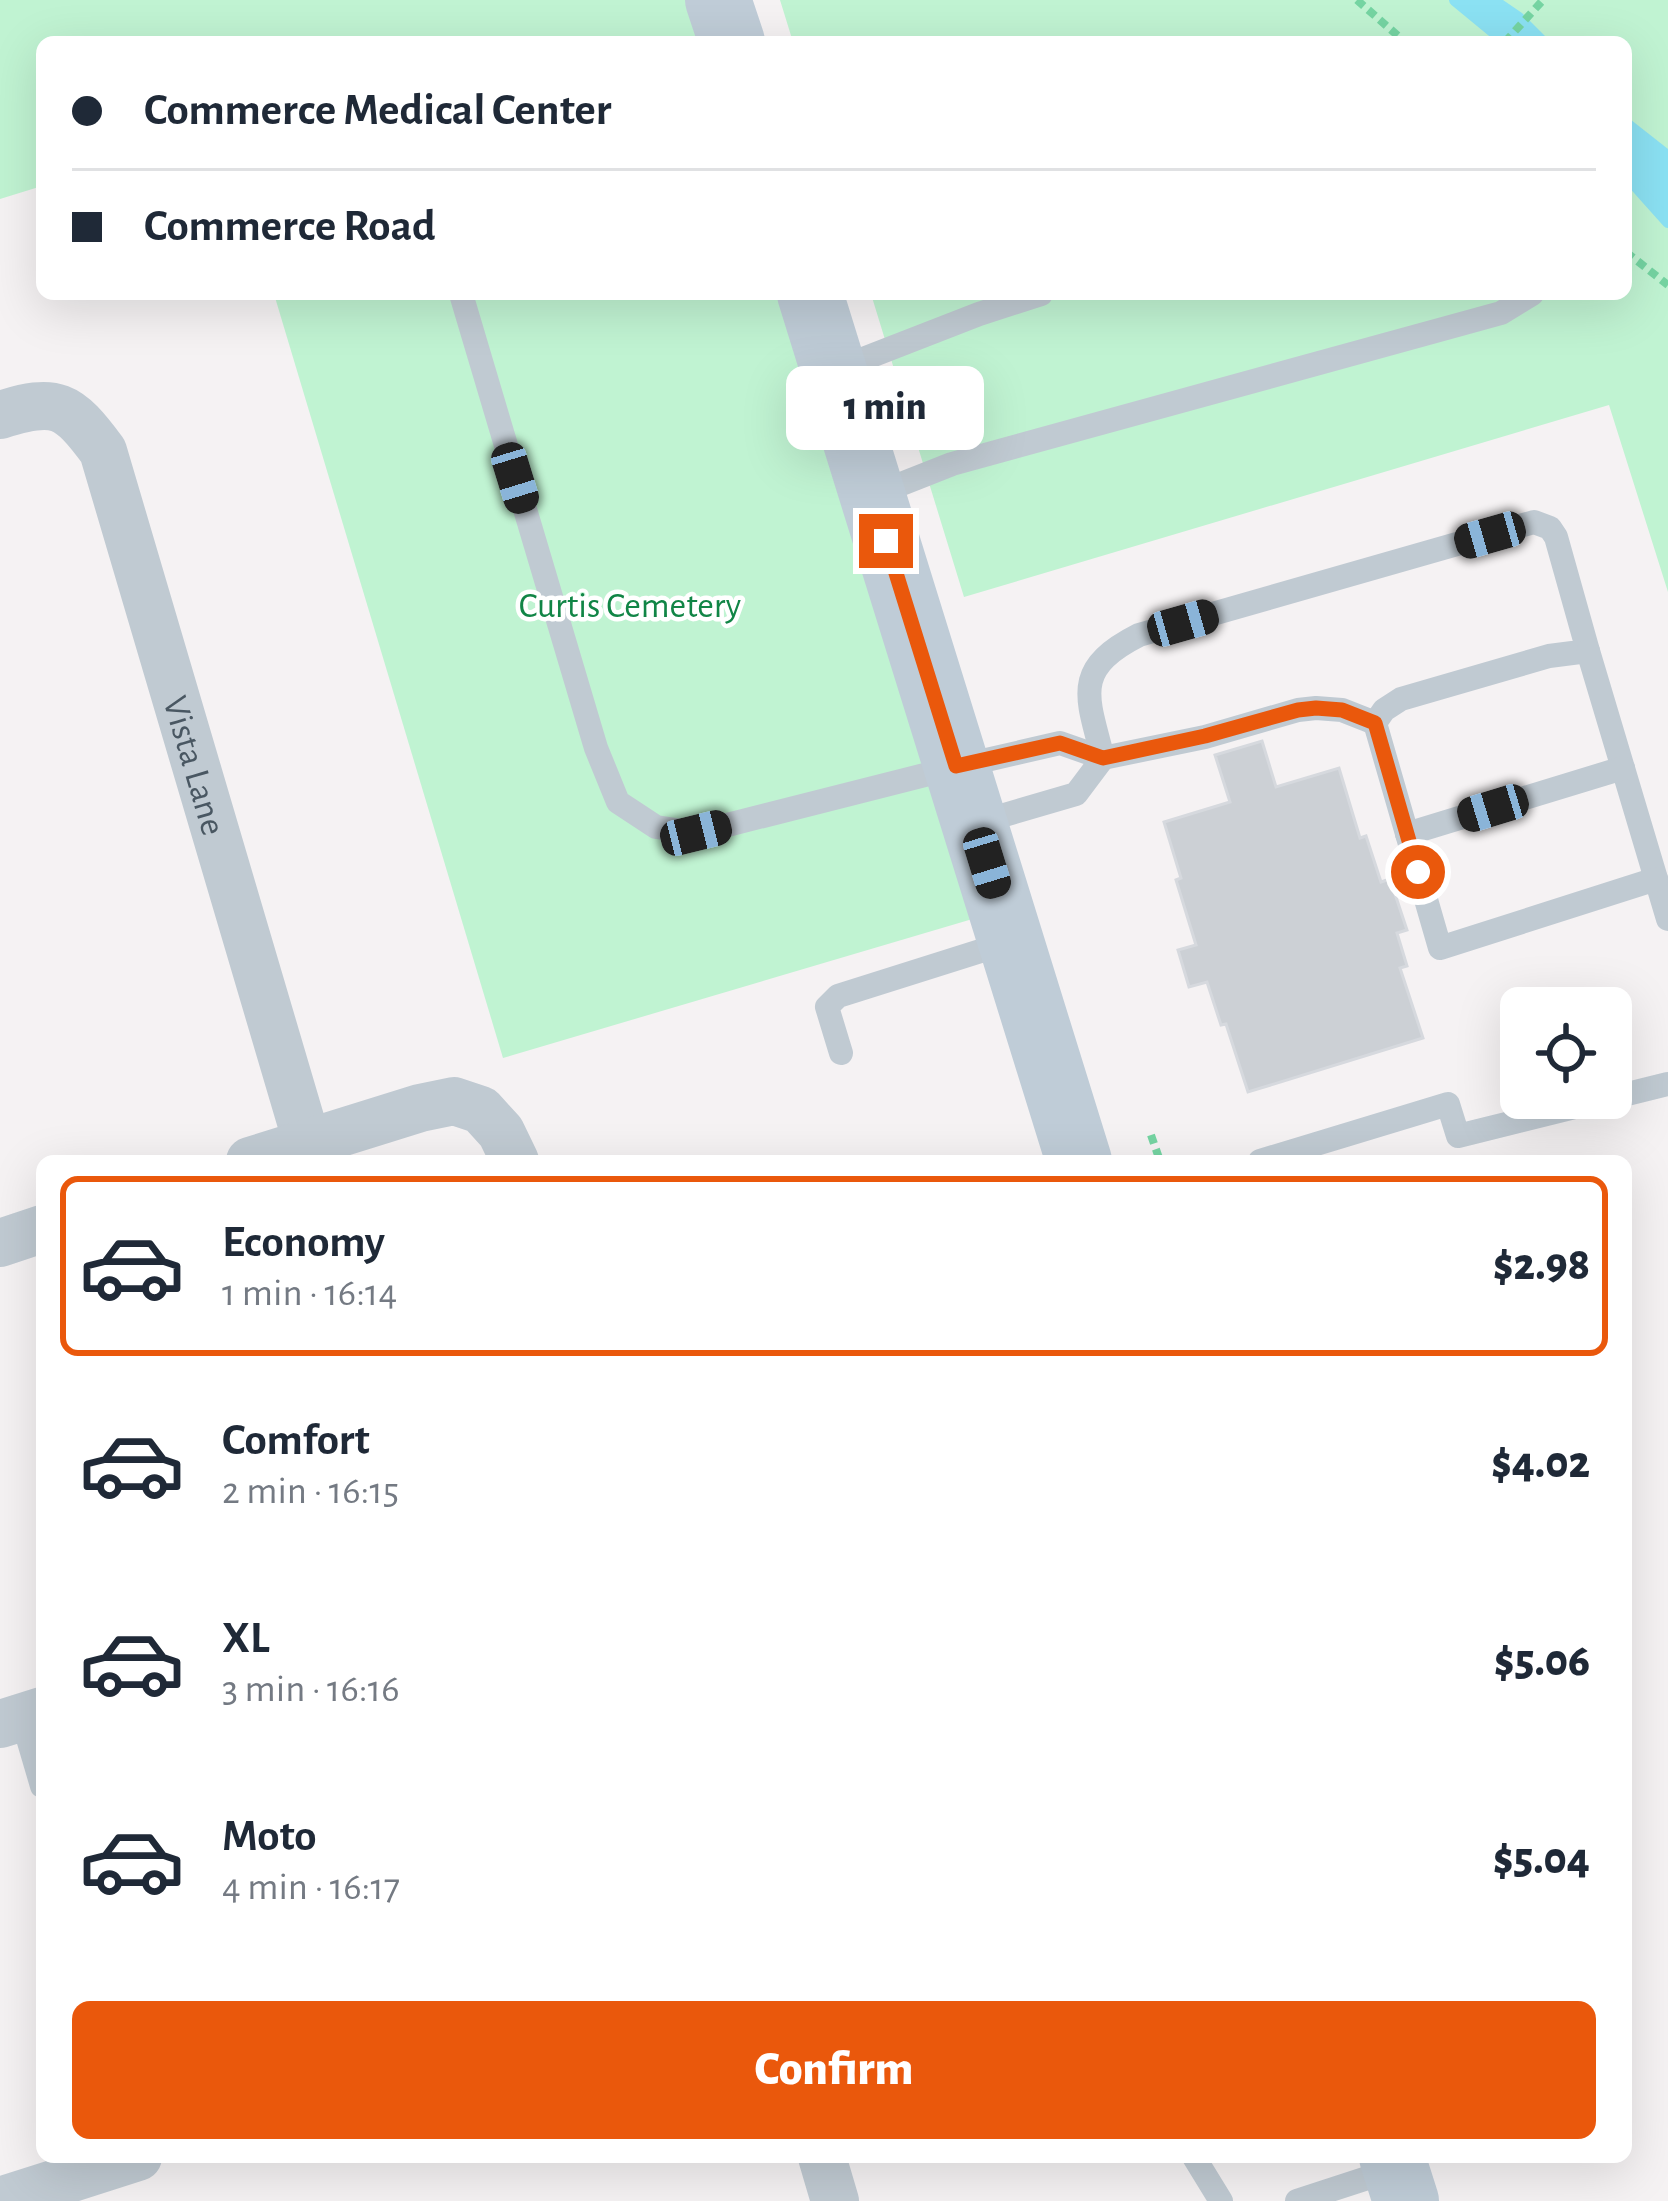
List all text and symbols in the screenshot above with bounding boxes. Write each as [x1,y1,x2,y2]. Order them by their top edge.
text: Commerce Medical Center [144,88,611,133]
text: Commerce Road [144,204,436,249]
callout: 1 min [787,367,985,451]
text: 1 min [843,388,927,427]
car [487,438,543,518]
car [1450,508,1530,562]
route end [859,514,913,568]
park label: Curtis Cemetery [519,588,741,624]
car [1143,596,1223,650]
street label: Vista Lane [156,692,231,839]
car [1453,780,1533,836]
car [657,807,735,859]
car [959,823,1015,903]
route start [1391,845,1445,899]
map controls [1500,987,1632,1119]
button: locate [1500,987,1632,1119]
icon: car [78,1212,186,1320]
text: Economy [222,1220,385,1265]
text: $2.98 [1493,1243,1590,1288]
text: 1 min · 16:14 [222,1274,397,1313]
icon: car [78,1410,186,1518]
text: Comfort [222,1418,370,1463]
text: $4.02 [1491,1441,1590,1486]
text: 2 min · 16:15 [222,1472,399,1511]
icon: car [78,1608,186,1716]
text: XL [222,1616,270,1661]
text: $5.06 [1494,1639,1590,1684]
text: 3 min · 16:16 [222,1670,400,1709]
icon: car [78,1806,186,1914]
text: Moto [222,1814,317,1859]
text: $5.04 [1493,1837,1590,1882]
text: 4 min · 16:17 [222,1868,400,1907]
button: Confirm [72,2001,1596,2139]

